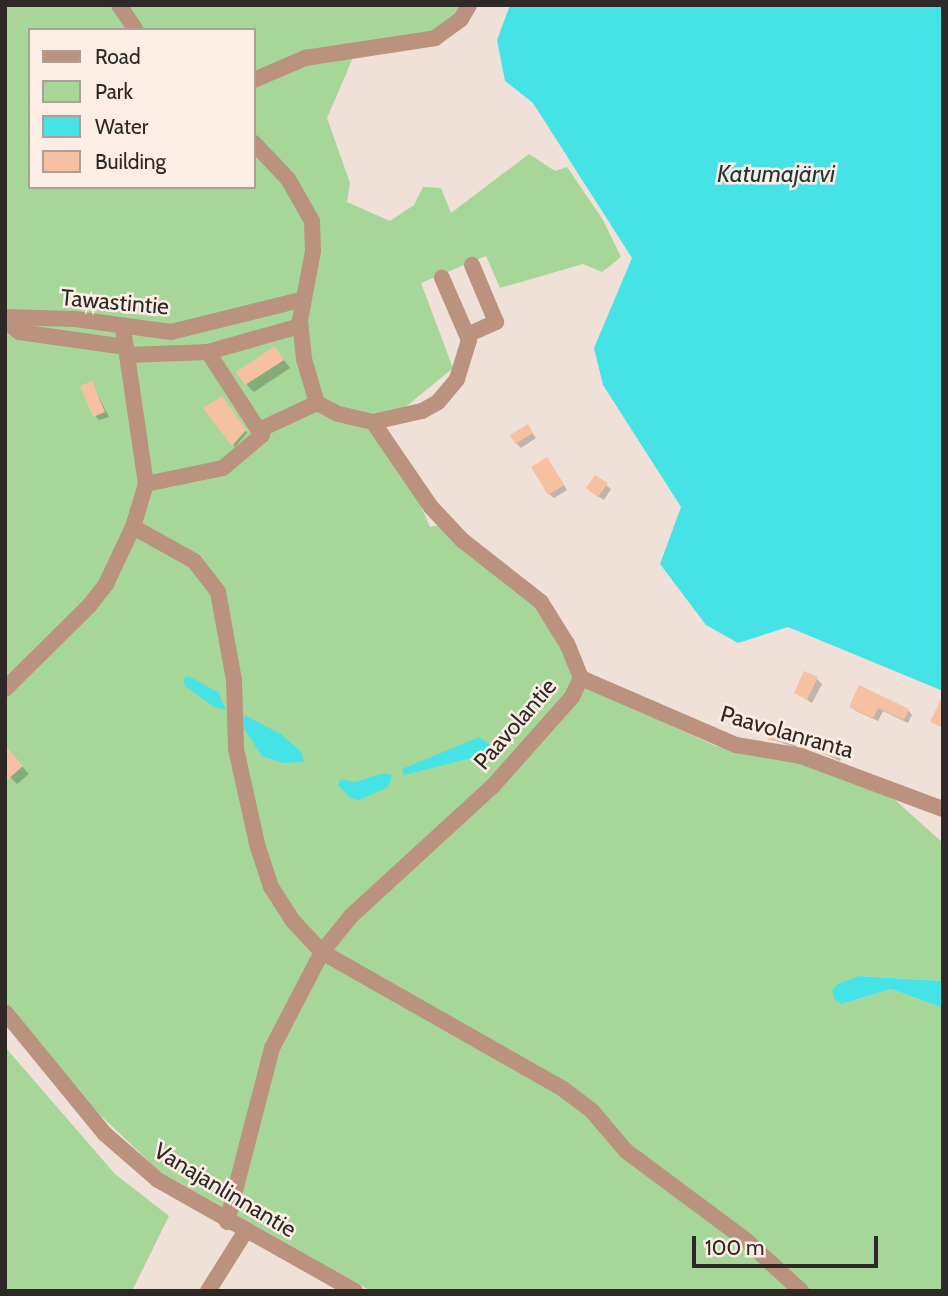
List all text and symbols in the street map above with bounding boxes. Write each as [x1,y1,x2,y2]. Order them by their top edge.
legend [28,28,256,189]
text: Road [95,44,141,69]
text: Park [95,79,133,104]
text: Water [95,114,148,139]
text: Building [95,149,166,174]
water label: Katumajärvi [717,160,835,188]
street label: Tawastintie [60,284,170,320]
street label: Paavolantie [468,673,562,775]
street label: Paavolanranta [717,700,857,764]
street label: Vanajanlinnantie [149,1137,301,1243]
scale bar [696,1222,881,1266]
text: 100 m [705,1235,764,1260]

